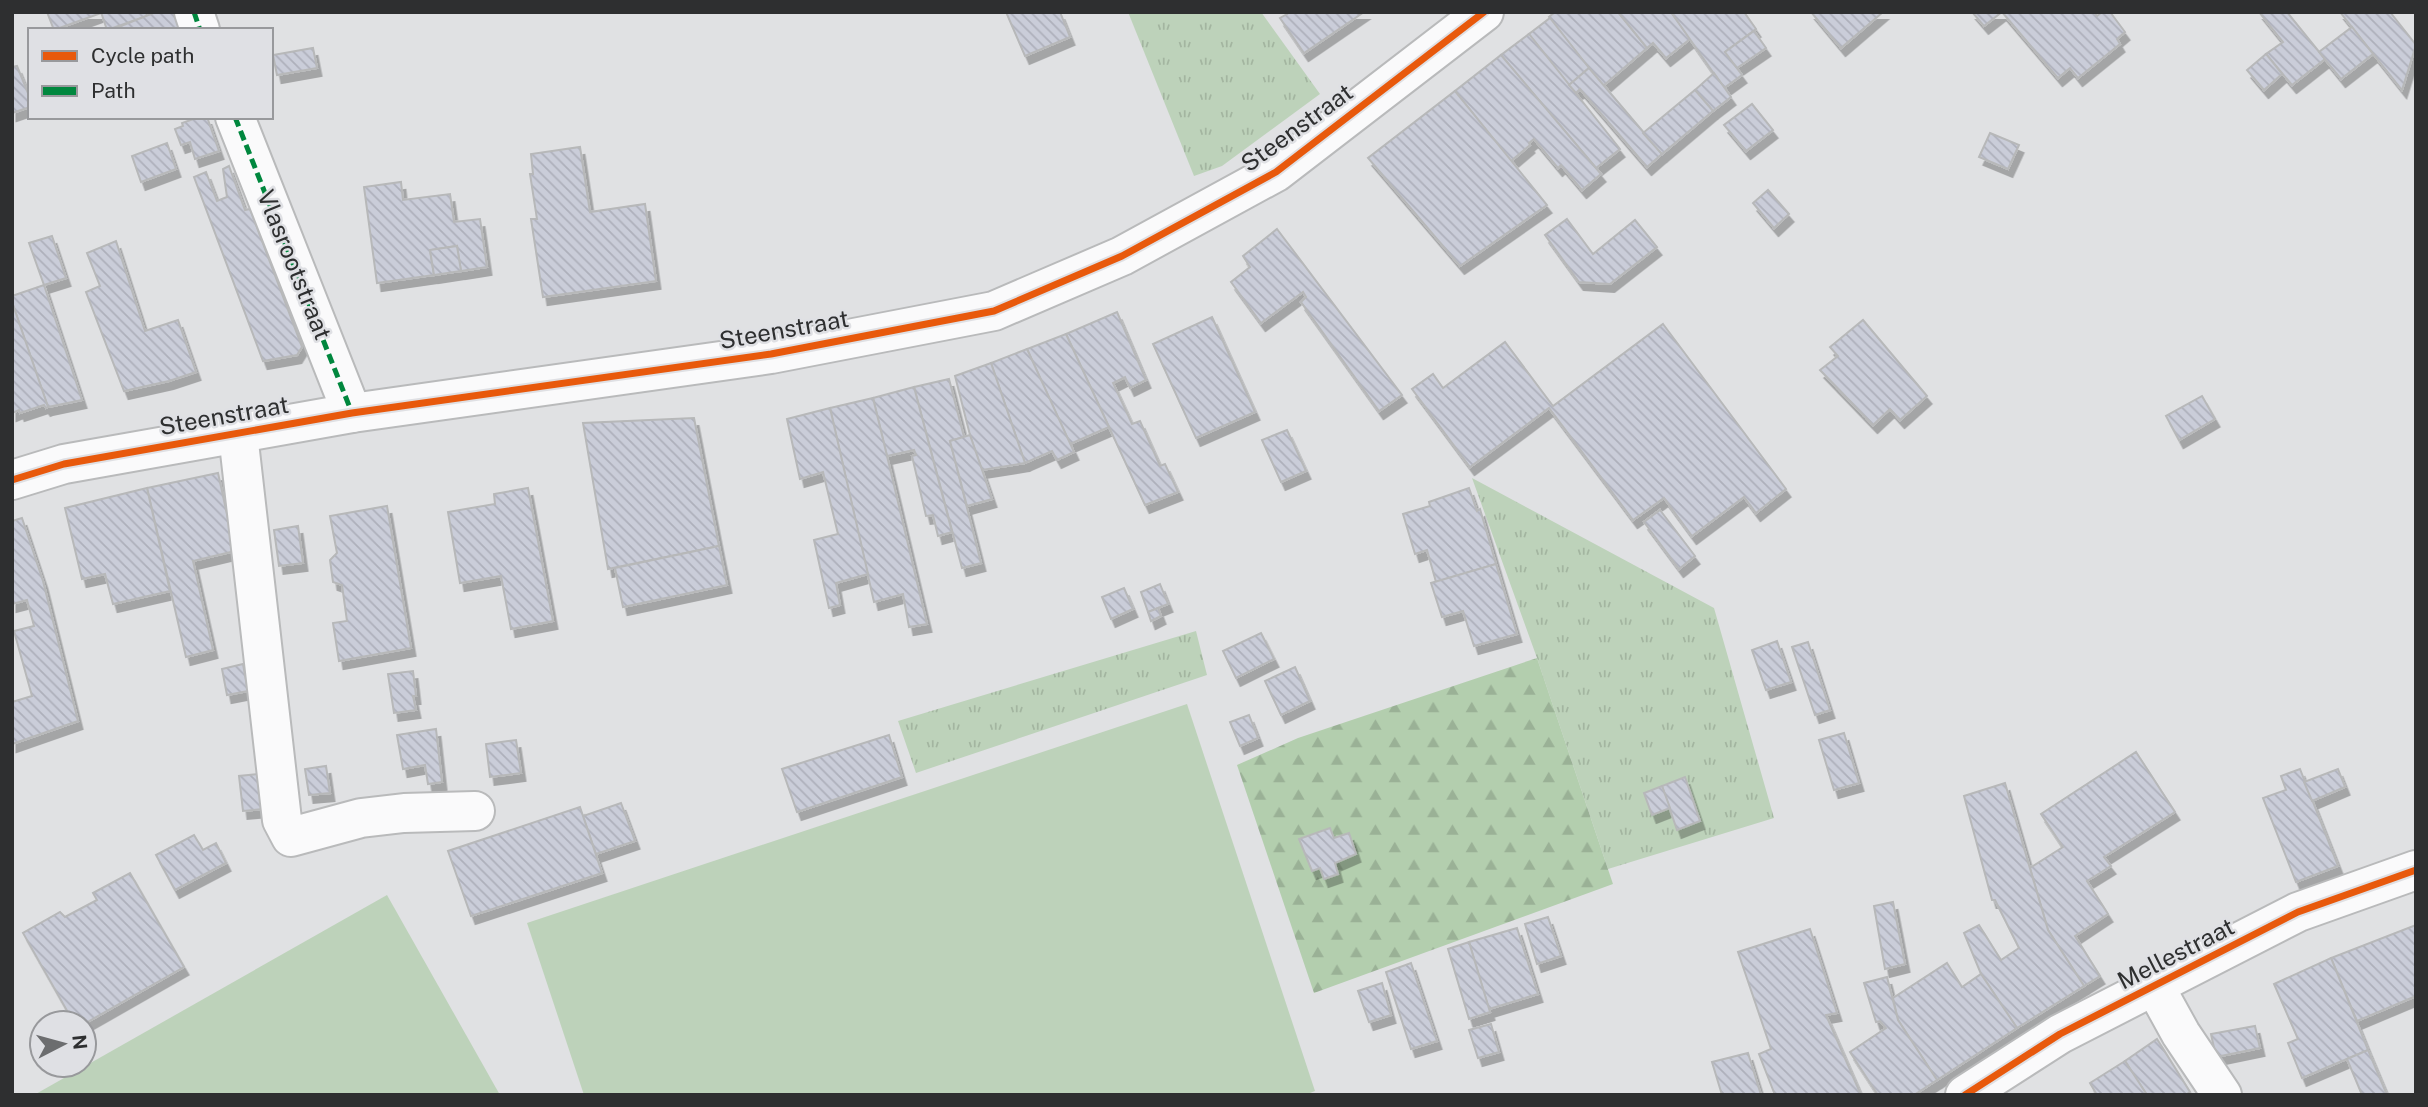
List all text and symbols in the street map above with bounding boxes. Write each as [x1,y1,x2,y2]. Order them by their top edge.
legend [28,28,273,119]
text: Cycle path [91,43,194,68]
street label: Steenstraat [1235,77,1358,177]
text: Path [91,78,136,103]
street label: Vlasrootstraat [252,186,338,344]
street label: Steenstraat [717,304,851,354]
street label: Steenstraat [157,390,291,440]
street label: Mellestraat [2112,912,2239,994]
north arrow [28,1009,98,1079]
text: N [68,1034,92,1051]

